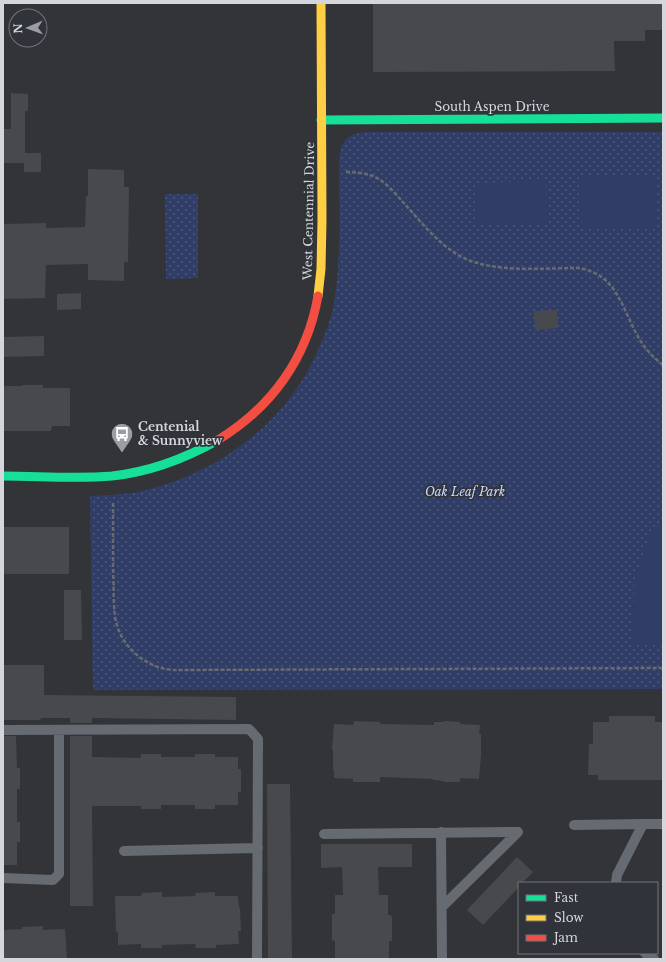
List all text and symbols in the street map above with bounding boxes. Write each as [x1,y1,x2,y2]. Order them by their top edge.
north arrow [8,8,48,48]
text: N [11,22,25,34]
street label: South Aspen Drive [434,99,550,114]
street label: West Centennial Drive [300,141,317,281]
place label: Centenial & Sunnyview [138,419,223,448]
bus stop icon: Centenial & Sunnyview [109,421,135,454]
park label: Oak Leaf Park [425,484,505,499]
legend [518,882,658,954]
text: Fast [554,890,579,905]
text: Slow [554,910,584,925]
text: Jam [552,930,578,945]

